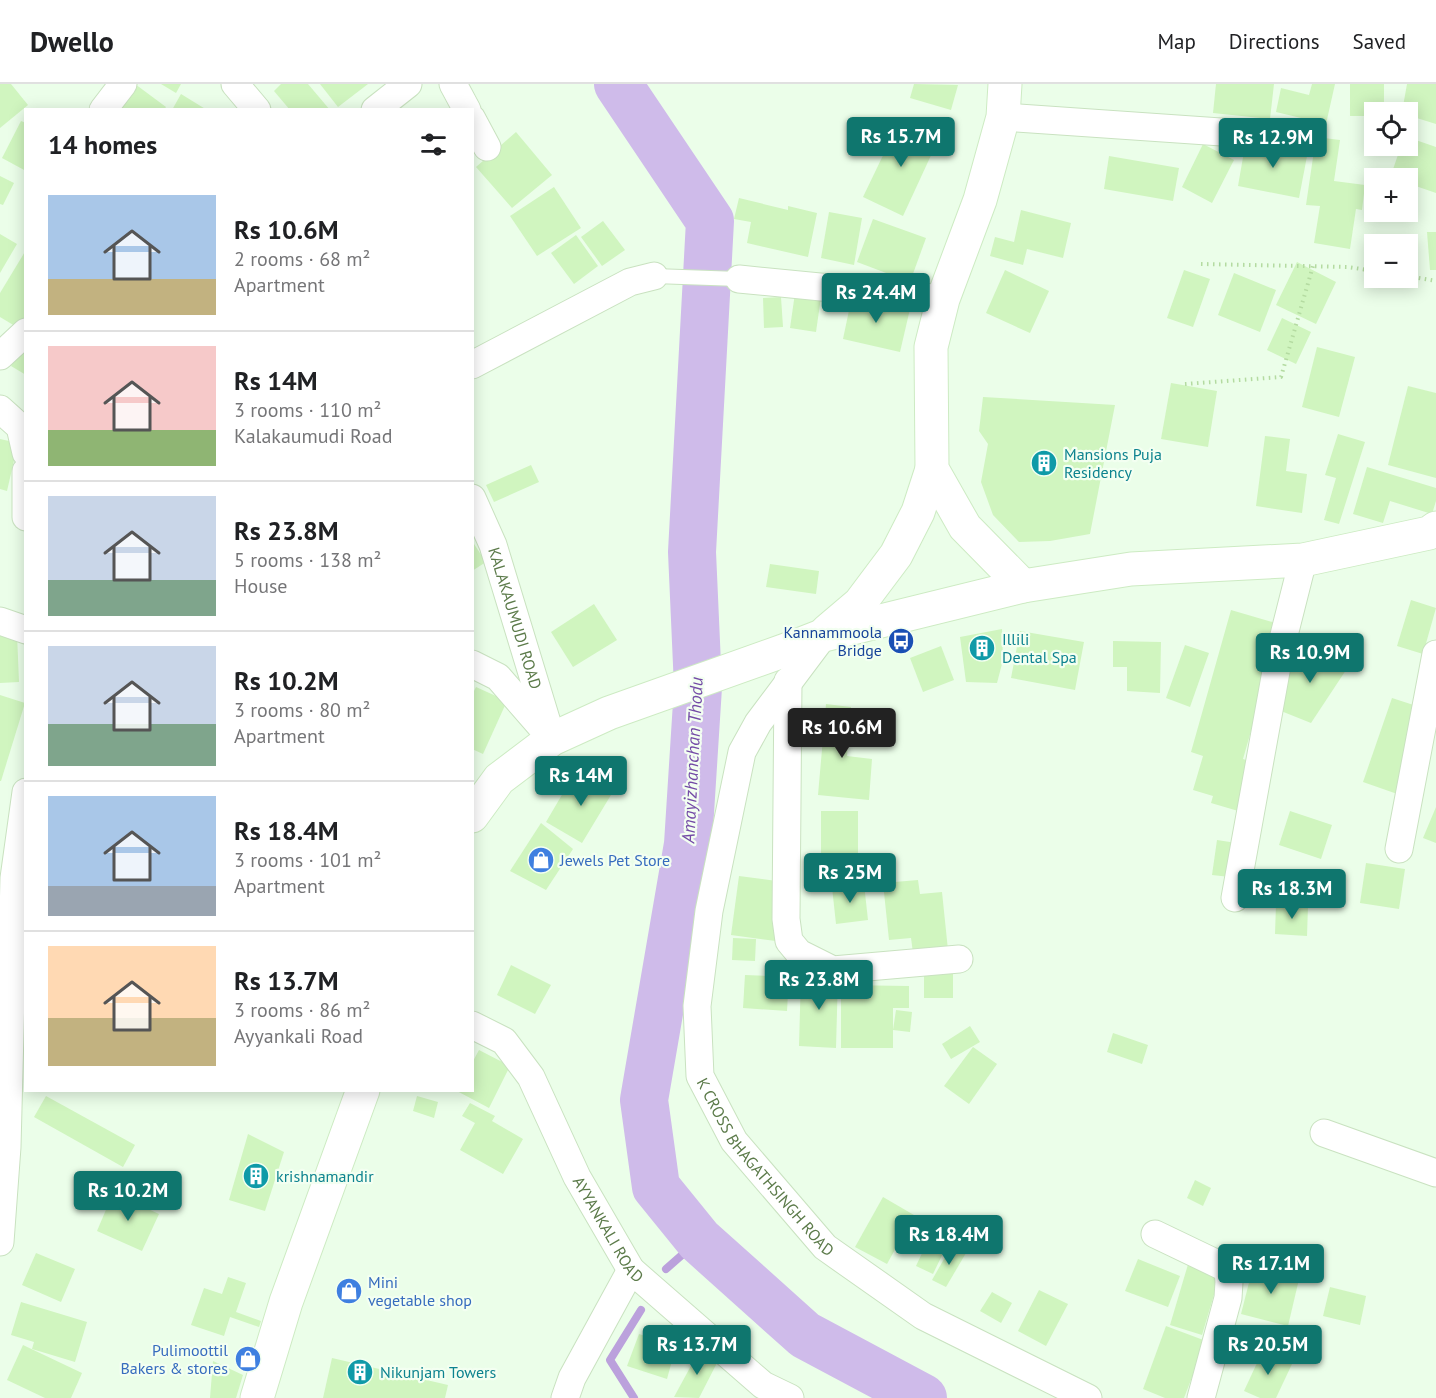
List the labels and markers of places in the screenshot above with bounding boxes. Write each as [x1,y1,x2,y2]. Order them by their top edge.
pin: Rs 15.7M [839,117,963,168]
pin: Rs 12.9M [1211,118,1335,169]
pin: Rs 24.4M [814,273,938,324]
place label: Mansions Puja Residency [1064,444,1162,482]
building icon: Mansions Puja Residency [1029,448,1059,478]
place label: Kannammoola Bridge [784,622,882,660]
bus stop icon: Kannammoola Bridge [886,626,916,656]
place label: Illili Dental Spa [1002,629,1077,667]
building icon: Illili Dental Spa [967,633,997,663]
pin: Rs 10.9M [1248,633,1372,684]
pin: Rs 10.6M [780,708,904,759]
pin: Rs 14M [532,756,630,807]
shop icon: Jewels Pet Store [526,845,556,875]
place label: Jewels Pet Store [559,850,670,870]
pin: Rs 25M [801,853,899,904]
pin: Rs 18.3M [1230,869,1354,920]
pin: Rs 23.8M [757,960,881,1011]
building icon: krishnamandir [241,1161,271,1191]
place label: krishnamandir [276,1166,374,1186]
pin: Rs 10.2M [66,1171,190,1222]
pin: Rs 18.4M [887,1215,1011,1266]
pin: Rs 17.1M [1209,1244,1333,1295]
place label: Mini vegetable shop [368,1272,472,1310]
shop icon: Mini vegetable shop [334,1276,364,1306]
pin: Rs 13.7M [635,1325,759,1376]
pin: Rs 20.5M [1206,1325,1330,1376]
place label: Pulimoottil Bakers & stores [121,1340,228,1378]
shop icon: Pulimoottil Bakers & stores [233,1344,263,1374]
building icon: Nikunjam Towers [345,1357,375,1387]
place label: Nikunjam Towers [380,1362,496,1382]

